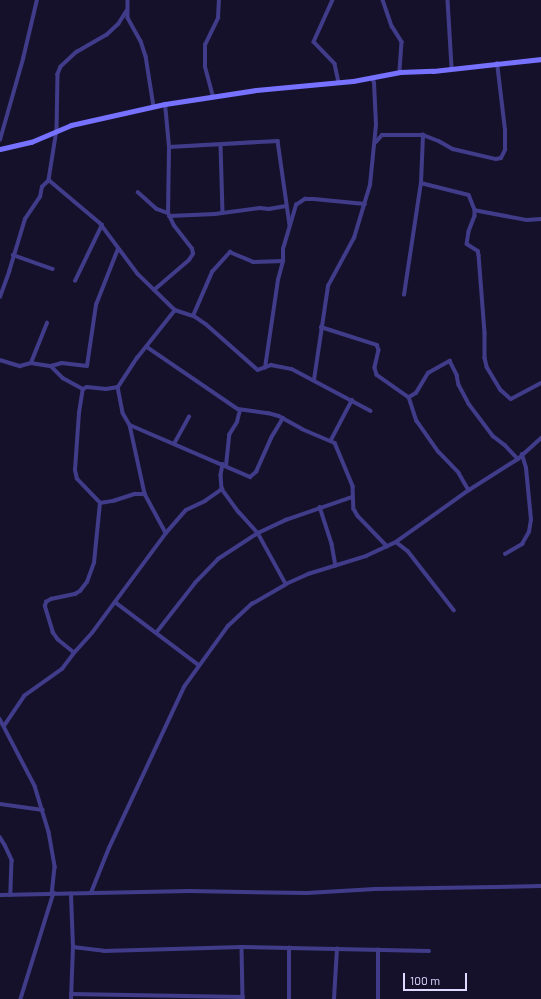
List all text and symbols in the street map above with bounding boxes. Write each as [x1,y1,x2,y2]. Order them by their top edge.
scale bar [405,965,469,991]
text: 100 m [410,973,440,987]

